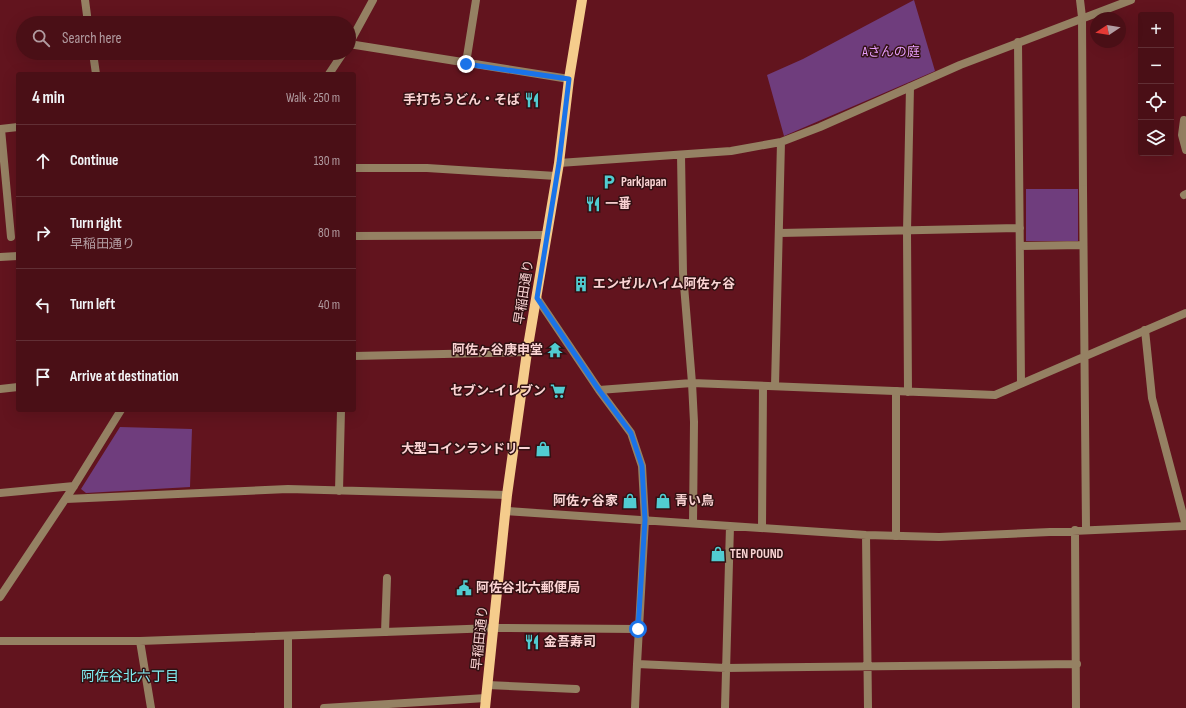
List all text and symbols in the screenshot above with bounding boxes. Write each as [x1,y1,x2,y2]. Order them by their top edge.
north arrow [1090,12,1126,48]
map controls [1138,12,1174,156]
button: + [1138,12,1174,48]
search box [16,16,356,60]
icon: search [30,27,52,49]
text: Search here [62,29,122,48]
park label: Aさんの庭 [861,44,920,60]
button: − [1138,48,1174,84]
route end [457,55,475,73]
button: locate [1138,84,1174,120]
text: 4 min [32,88,65,108]
text: Walk · 250 m [286,90,340,106]
restaurant icon: 手打ちうどん・そば [523,91,541,109]
place label: 手打ちうどん・そば [403,92,520,108]
button: layers [1138,120,1174,156]
icon: ahead [32,150,54,172]
text: Continue [70,151,119,170]
text: 130 m [314,153,340,169]
parking icon: ParkJapan [600,173,618,191]
place label: ParkJapan [621,174,667,190]
restaurant icon: 一番 [584,195,602,213]
place label: 一番 [605,196,631,212]
text: Turn right [70,214,122,233]
icon: right [32,222,54,244]
text: 80 m [318,225,340,241]
text: 早稲田通り [70,236,135,252]
street label: 早稲田通り [511,259,537,325]
building icon: エンゼルハイム阿佐ヶ谷 [572,275,590,293]
place label: エンゼルハイム阿佐ヶ谷 [593,276,735,292]
icon: left [32,294,54,316]
text: Turn left [70,295,115,314]
text: 40 m [318,297,340,313]
temple icon: 阿佐ヶ谷庚申堂 [546,341,564,359]
place label: 阿佐ヶ谷庚申堂 [452,342,543,358]
icon: arrive [32,366,54,388]
text: Arrive at destination [70,367,179,386]
supermarket icon: セブン-イレブン [549,382,567,400]
place label: セブン-イレブン [450,383,546,399]
shop icon: 大型コインランドリー [534,440,552,458]
place label: 大型コインランドリー [401,441,531,457]
shop icon: 阿佐ヶ谷家 [621,492,639,510]
shop icon: 青い鳥 [654,492,672,510]
place label: 阿佐ヶ谷家 [553,493,618,509]
place label: 青い鳥 [675,493,714,509]
shop icon: TEN POUND [709,545,727,563]
place label: TEN POUND [730,546,784,562]
public building icon: 阿佐谷北六郵便局 [455,579,473,597]
place label: 阿佐谷北六郵便局 [476,580,580,596]
street label: 早稲田通り [469,605,491,671]
route start [629,620,647,638]
restaurant icon: 金吾寿司 [523,633,541,651]
place label: 金吾寿司 [544,634,596,650]
district label: 阿佐谷北六丁目 [81,668,179,685]

